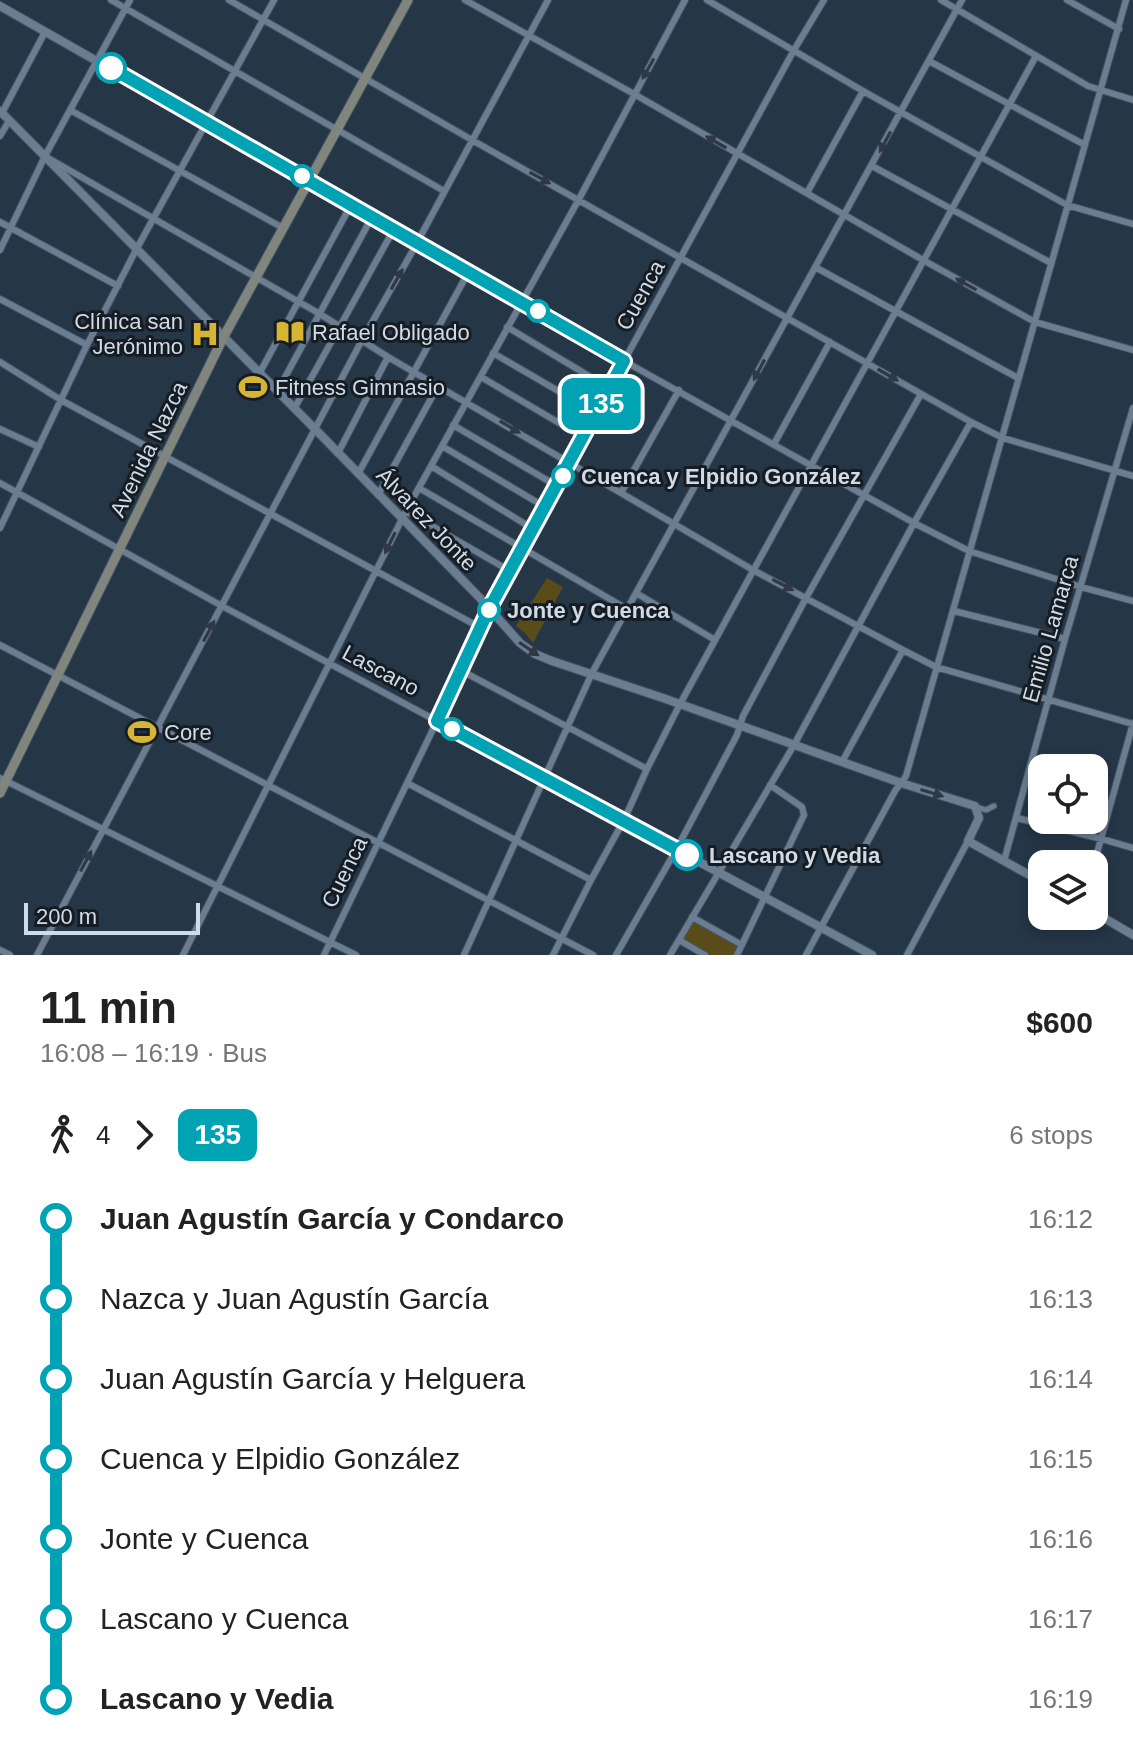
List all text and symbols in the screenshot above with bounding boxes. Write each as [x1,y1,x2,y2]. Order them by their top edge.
unlabelled marker [96,53,126,83]
one-way arrow [641,57,655,80]
one-way arrow [878,131,891,154]
one-way arrow [705,135,727,149]
unlabelled marker [291,165,313,187]
one-way arrow [529,170,551,184]
street label: Cuenca [611,255,670,334]
one-way arrow [390,267,404,290]
one-way arrow [955,277,978,291]
unlabelled marker [527,300,549,322]
place label: Clínica san Jerónimo [74,309,183,359]
library icon: Rafael Obligado [275,317,305,347]
hospital icon: Clínica san Jerónimo [190,319,220,349]
place label: Rafael Obligado [312,320,470,345]
one-way arrow [753,359,766,382]
one-way arrow [877,368,899,382]
sports icon: Fitness Gimnasio [238,372,268,402]
place label: Fitness Gimnasio [275,375,445,400]
street label: Avenida Nazca [105,377,192,521]
line badge: 135 [555,378,647,430]
text: 135 [578,388,624,419]
one-way arrow [499,420,521,434]
street label: Álvarez Jonte [371,463,482,576]
place label: Cuenca y Elpidio González [581,464,861,489]
marker: Cuenca y Elpidio González [552,465,574,487]
one-way arrow [383,531,397,554]
street label: Emilio Lamarca [1018,552,1084,705]
one-way arrow [772,579,795,592]
place label: Jonte y Cuenca [507,598,670,623]
marker: Jonte y Cuenca [478,599,500,621]
one-way arrow [202,620,215,643]
street label: Lascano [338,640,423,701]
one-way arrow [519,641,540,656]
sports icon: Core [127,717,157,747]
unlabelled marker [441,718,463,740]
place label: Core [164,720,212,745]
map controls [1028,754,1108,930]
button: locate [1028,754,1108,834]
one-way arrow [920,787,944,800]
street label: Cuenca [317,832,373,912]
marker: Lascano y Vedia [672,840,702,870]
place label: Lascano y Vedia [709,843,881,868]
one-way arrow [79,850,93,872]
button: layers [1028,850,1108,930]
scale bar [24,899,200,935]
text: 200 m [36,904,97,929]
text: 11 min [40,983,177,1032]
text: $600 [1026,1006,1093,1039]
text: 16:08 – 16:19 · Bus [40,1038,267,1068]
icon: walk [40,1113,84,1157]
icon: forward [122,1113,166,1157]
text: 135 [194,1119,241,1150]
text: 4 [96,1120,110,1150]
text: 6 stops [1009,1120,1093,1150]
text: Juan Agustín García y Condarco [100,1202,564,1235]
text: 16:12 [1028,1204,1093,1234]
text: Nazca y Juan Agustín García [100,1282,489,1315]
text: 16:13 [1028,1284,1093,1314]
text: Juan Agustín García y Helguera [100,1362,525,1395]
text: 16:14 [1028,1364,1093,1394]
text: Cuenca y Elpidio González [100,1442,460,1475]
text: 16:15 [1028,1444,1093,1474]
text: Jonte y Cuenca [100,1522,308,1555]
text: 16:16 [1028,1524,1093,1554]
text: Lascano y Cuenca [100,1602,349,1635]
text: 16:17 [1028,1604,1093,1634]
text: Lascano y Vedia [100,1682,333,1715]
text: 16:19 [1028,1684,1093,1714]

